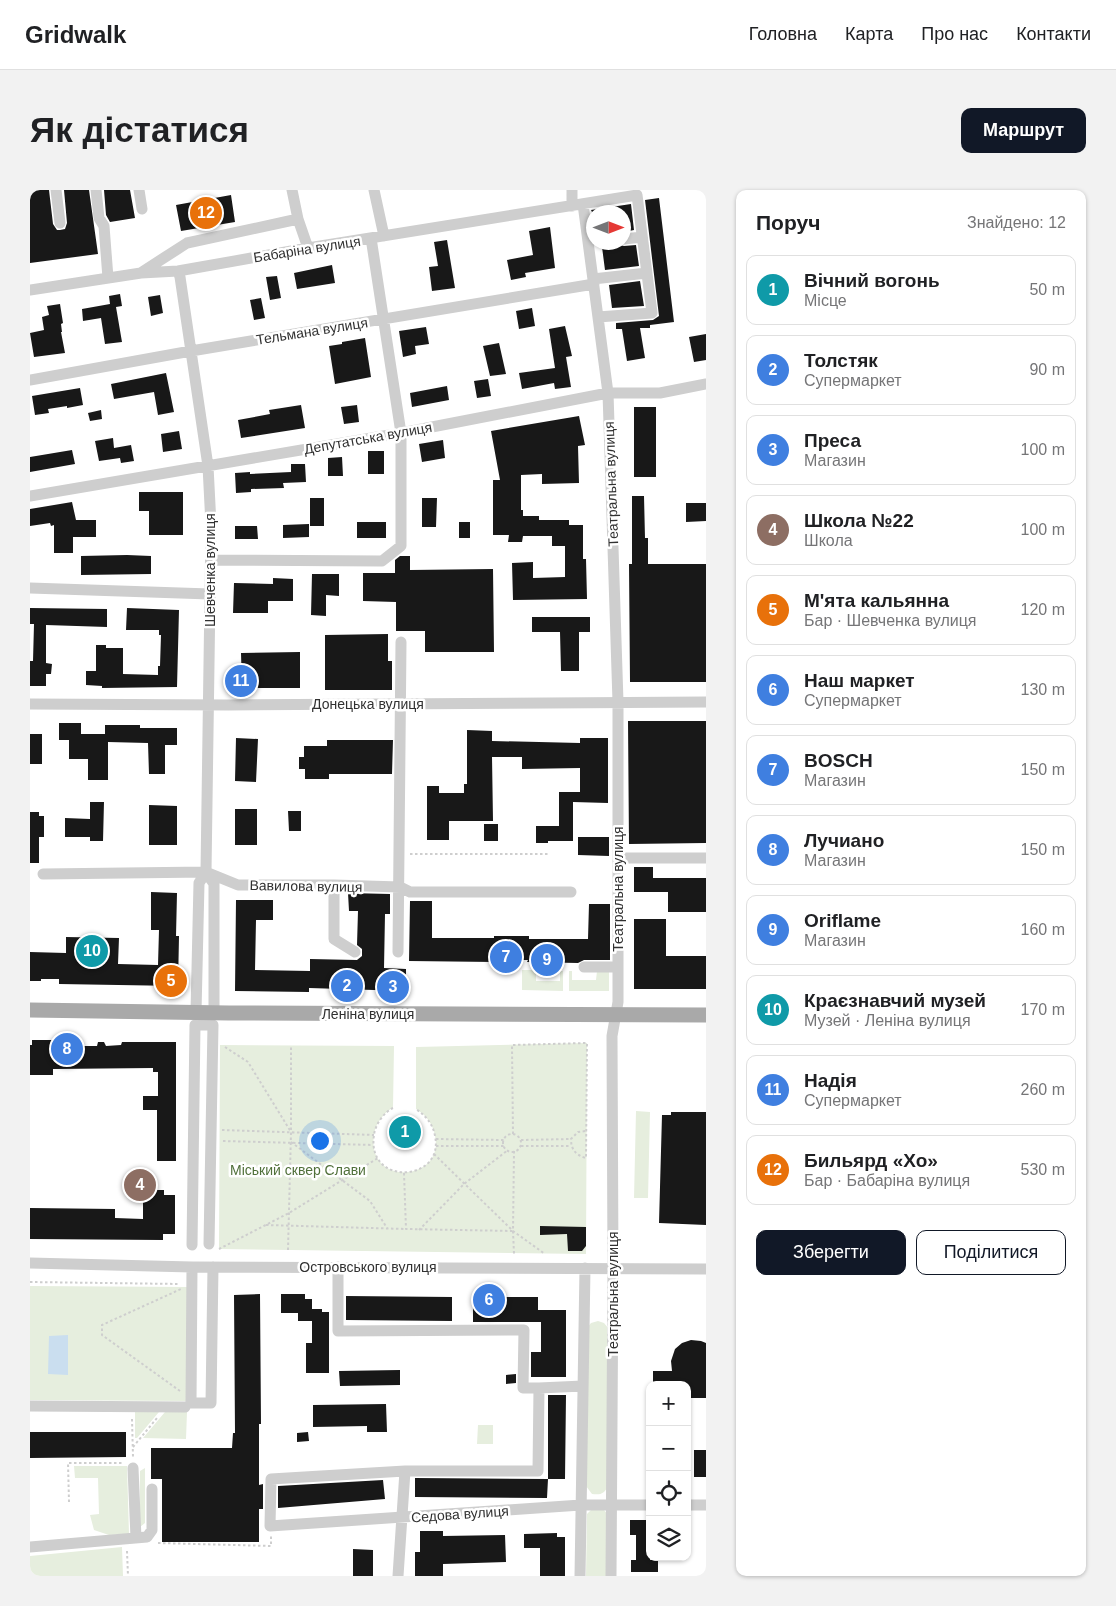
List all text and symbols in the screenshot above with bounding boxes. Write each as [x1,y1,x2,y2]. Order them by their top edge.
text: Gridwalk [25,21,126,48]
text: Головна [749,24,817,44]
text: Карта [845,24,893,44]
text: Про нас [921,24,988,44]
text: Контакти [1016,24,1091,44]
button: Маршрут [961,108,1086,153]
text: Як дістатися [30,110,249,149]
pin: 12 [190,194,222,232]
north arrow [586,205,631,250]
text: Поруч [756,211,820,234]
text: Знайдено: 12 [967,214,1066,231]
street label: Бабаріна вулиця [252,233,362,265]
text: Вічний вогонь [804,270,940,291]
text: 1 [769,281,777,298]
text: 50 m [1029,281,1065,298]
text: Місце [804,292,847,309]
street label: Тельмана вулиця [255,314,369,348]
text: Толстяк [804,350,878,371]
text: 2 [769,361,777,378]
text: 90 m [1029,361,1065,378]
text: Супермаркет [804,372,902,389]
street label: Депутатська вулиця [303,419,433,457]
street label: Театральна вулиця [601,421,621,547]
text: Преса [804,430,861,451]
text: 3 [769,441,777,458]
text: 100 m [1021,441,1065,458]
text: Магазин [804,452,866,469]
text: Школа №22 [804,510,914,531]
street label: Шевченка вулиця [202,513,218,627]
text: 4 [769,521,777,538]
text: 100 m [1021,521,1065,538]
text: Школа [804,532,853,549]
text: М'ята кальянна [804,590,949,611]
text: 5 [769,601,777,618]
text: 120 m [1021,601,1065,618]
text: Бар · Шевченка вулиця [804,612,977,629]
pin: 11 [225,662,257,700]
text: Наш маркет [804,670,915,691]
text: 6 [769,681,777,698]
text: 130 m [1021,681,1065,698]
text: Супермаркет [804,692,902,709]
street label: Донецька вулиця [312,696,424,712]
text: BOSCH [804,750,873,771]
text: 7 [769,761,777,778]
text: 150 m [1021,761,1065,778]
text: Магазин [804,772,866,789]
street label: Театральна вулиця [610,826,626,952]
text: Лучиано [804,830,884,851]
text: 8 [769,841,777,858]
text: 150 m [1021,841,1065,858]
text: Магазин [804,852,866,869]
street label: Вавилова вулиця [249,877,363,895]
text: Oriflame [804,910,881,931]
text: 9 [769,921,777,938]
text: 160 m [1021,921,1065,938]
pin: 10 [76,932,108,970]
text: Магазин [804,932,866,949]
pin: 7 [490,938,522,976]
pin: 9 [531,941,563,979]
pin: 5 [155,962,187,1000]
pin: 2 [331,967,363,1005]
pin: 3 [377,968,409,1006]
text: Краєзнавчий музей [804,990,986,1011]
text: 10 [764,1001,782,1018]
text: 170 m [1021,1001,1065,1018]
street label: Леніна вулиця [322,1006,414,1022]
text: Музей · Леніна вулиця [804,1012,971,1029]
pin: 8 [51,1030,83,1068]
text: Надія [804,1070,857,1091]
text: 11 [765,1081,781,1098]
text: 260 m [1021,1081,1065,1098]
text: Супермаркет [804,1092,902,1109]
pin: 1 [389,1113,421,1151]
your location [307,1128,333,1154]
text: Бильярд «Хо» [804,1150,938,1171]
text: 12 [764,1161,782,1178]
text: 530 m [1021,1161,1065,1178]
park label: Міський сквер Слави [230,1162,366,1178]
pin: 4 [124,1166,156,1204]
text: Бар · Бабаріна вулиця [804,1172,970,1189]
button: Зберегти [756,1230,906,1275]
button: Поділитися [916,1230,1066,1275]
street label: Театральна вулиця [605,1231,621,1357]
street label: Островського вулиця [299,1259,437,1275]
pin: 6 [473,1281,505,1319]
map controls [646,1381,691,1561]
button: + [646,1381,691,1426]
button: − [646,1426,691,1471]
button: locate [646,1471,691,1516]
street label: Седова вулиця [411,1503,509,1525]
button: layers [646,1516,691,1561]

